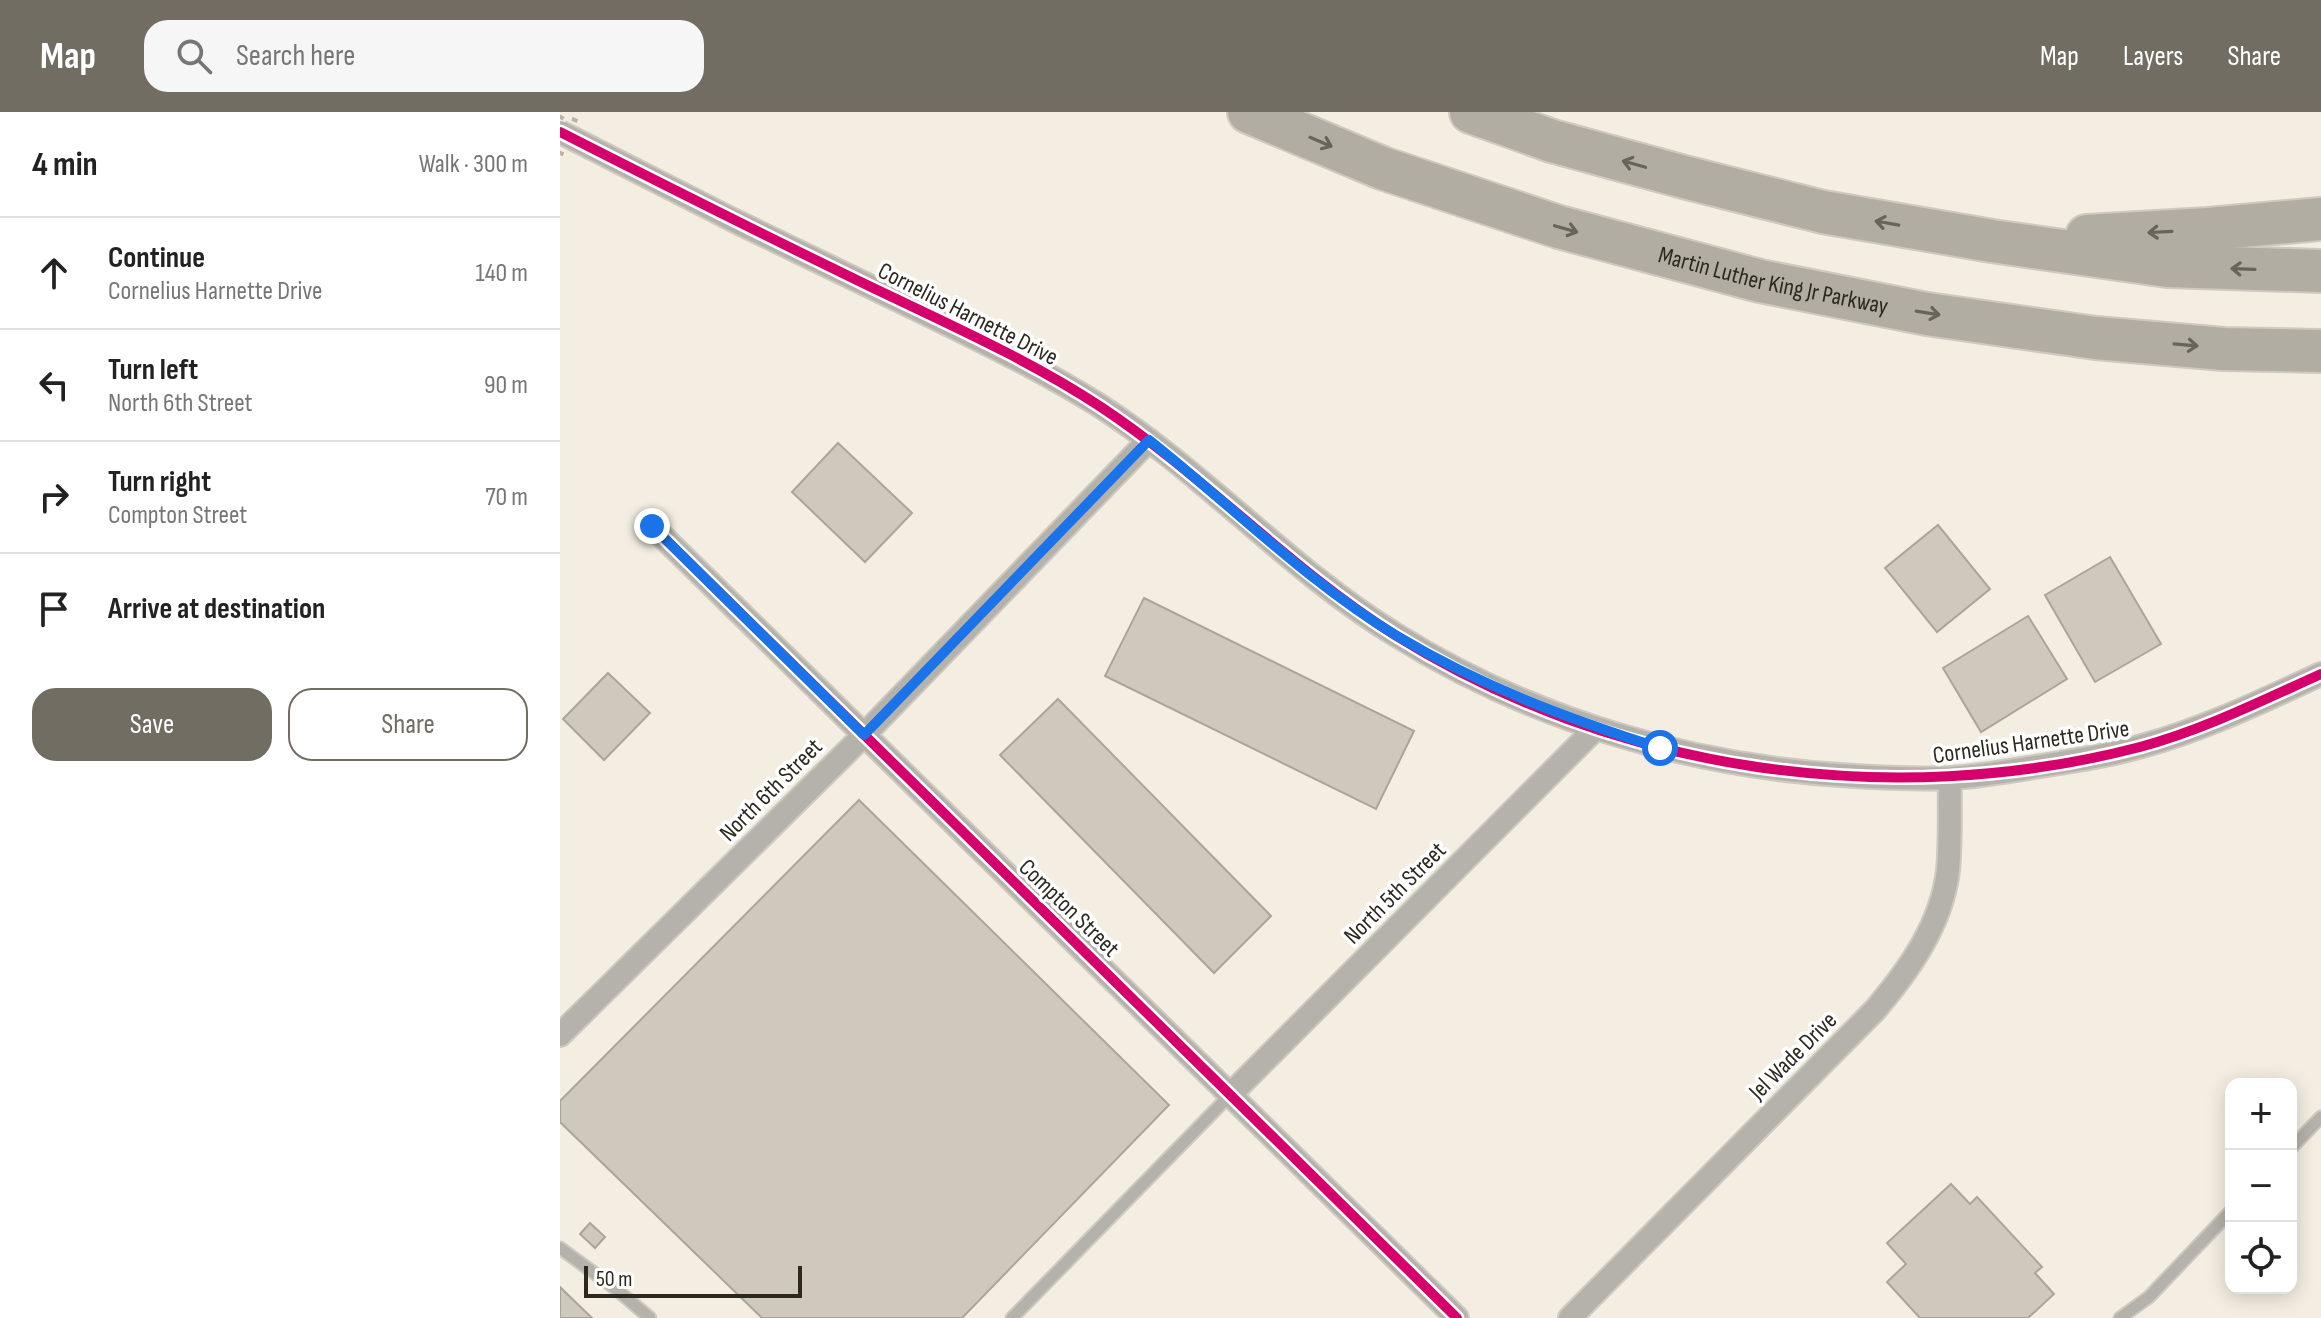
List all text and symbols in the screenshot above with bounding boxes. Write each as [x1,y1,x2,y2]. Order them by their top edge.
search box [144,20,704,92]
text: Map [40,34,96,79]
icon: search [172,34,216,78]
text: Search here [236,38,355,74]
text: Map [2040,40,2079,73]
text: Layers [2123,40,2183,73]
text: Share [2227,40,2281,73]
one-way arrow [1308,136,1333,151]
text: 4 min [32,144,98,185]
text: Walk · 300 m [419,149,528,180]
one-way arrow [1622,155,1648,170]
one-way arrow [1875,215,1900,230]
one-way arrow [1552,222,1578,237]
one-way arrow [2147,225,2174,240]
text: Continue [108,240,205,276]
street label: Martin Luther King Jr Parkway [1655,240,1891,321]
icon: ahead [32,251,76,295]
street label: Cornelius Harnette Drive [873,256,1063,372]
text: 140 m [476,258,528,289]
one-way arrow [2230,261,2257,276]
text: Cornelius Harnette Drive [108,276,323,307]
one-way arrow [1915,307,1940,322]
one-way arrow [2172,338,2199,353]
text: Turn left [108,352,198,388]
icon: left [32,363,76,407]
text: 90 m [484,370,528,401]
text: North 6th Street [108,388,252,419]
text: Turn right [108,464,211,500]
icon: right [32,475,76,519]
text: 70 m [485,482,528,513]
text: Compton Street [108,500,247,531]
route end [634,508,670,544]
icon: arrive [32,587,76,631]
text: Arrive at destination [108,591,325,627]
button: Save [32,688,272,761]
button: Share [288,688,528,761]
street label: Cornelius Harnette Drive [1931,714,2131,770]
route start [1642,730,1678,766]
street label: North 6th Street [714,733,828,847]
street label: North 5th Street [1338,836,1452,950]
street label: Compton Street [1013,853,1125,963]
street label: Jel Wade Drive [1742,1006,1843,1107]
map controls [2225,1078,2297,1294]
button: + [2225,1078,2297,1150]
button: − [2225,1150,2297,1222]
button: locate [2225,1222,2297,1294]
scale bar [584,1262,802,1298]
text: 50 m [596,1266,632,1293]

